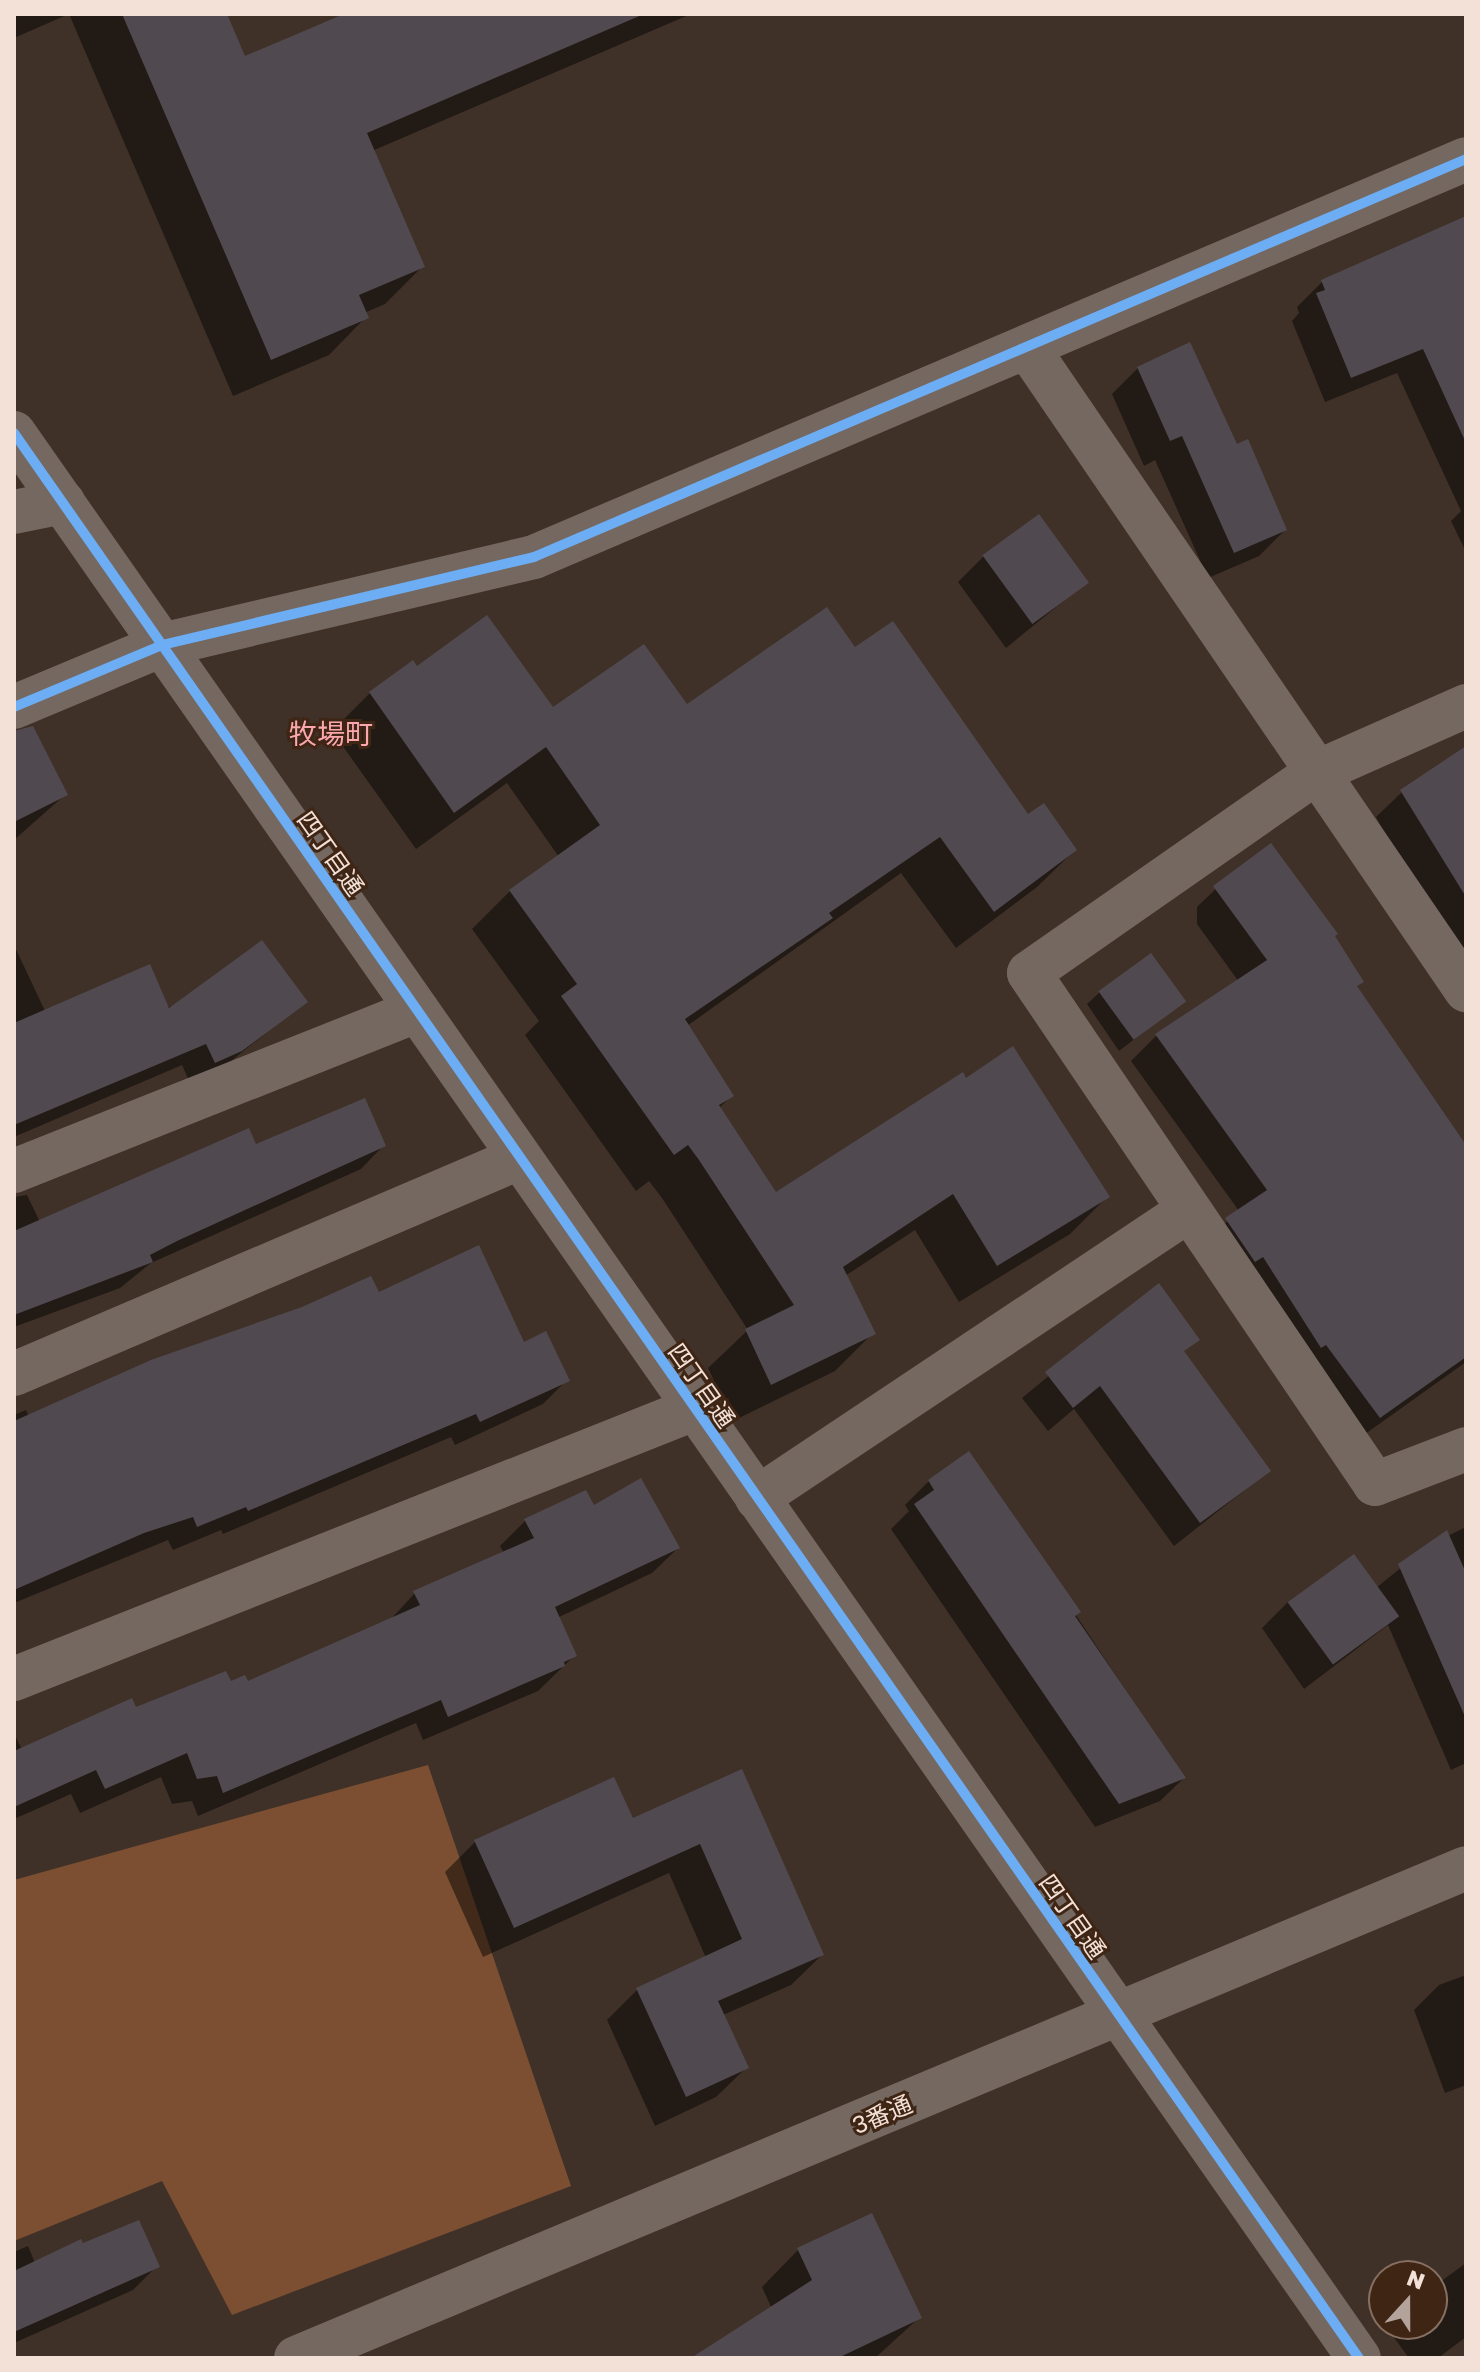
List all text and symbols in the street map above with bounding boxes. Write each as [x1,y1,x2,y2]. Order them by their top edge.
district label: 牧場町 [289,717,373,751]
street label: 四丁目通 [292,805,370,901]
street label: 四丁目通 [663,1337,741,1433]
street label: 四丁目通 [1034,1868,1112,1964]
street label: 3番通 [848,2089,916,2139]
north arrow [1368,2260,1448,2340]
text: N [1403,2263,1429,2295]

